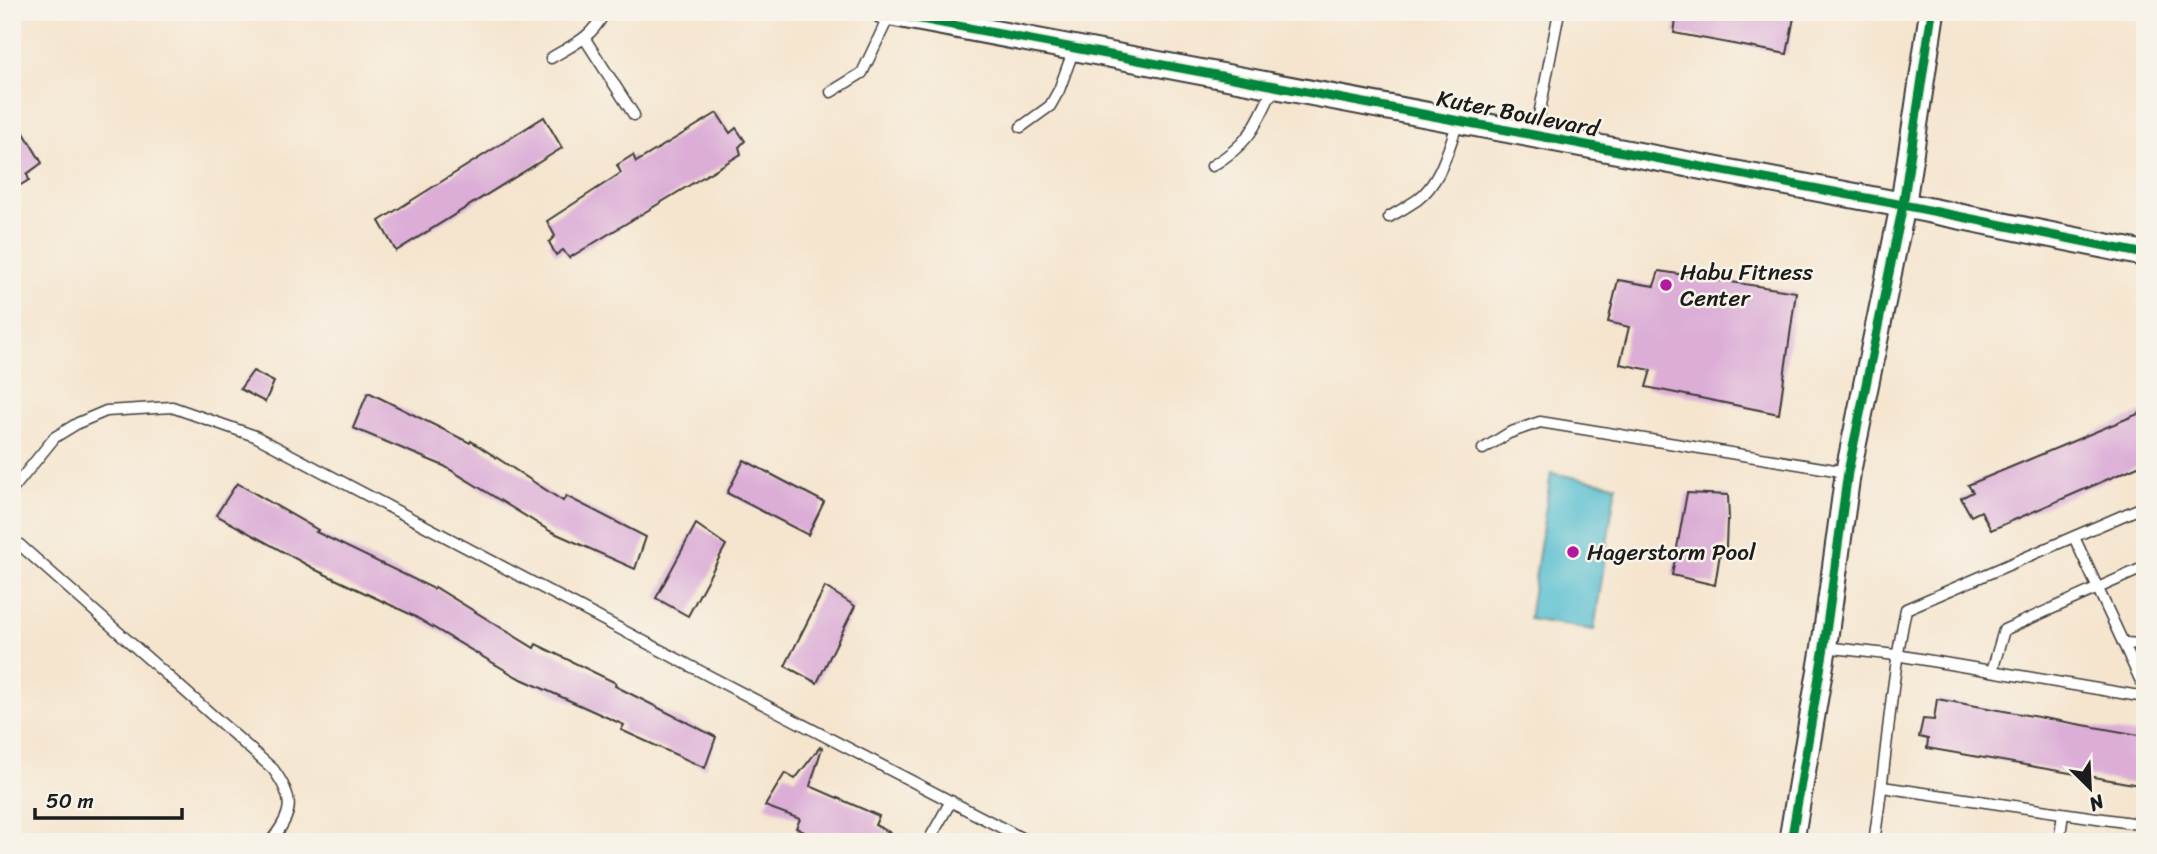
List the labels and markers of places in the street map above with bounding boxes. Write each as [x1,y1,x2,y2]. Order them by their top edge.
place label: Habu Fitness Center [1680,252,1814,319]
marker: Habu Fitness Center [1658,277,1674,293]
place label: Hagerstorm Pool [1587,532,1756,573]
marker: Hagerstorm Pool [1565,544,1581,560]

